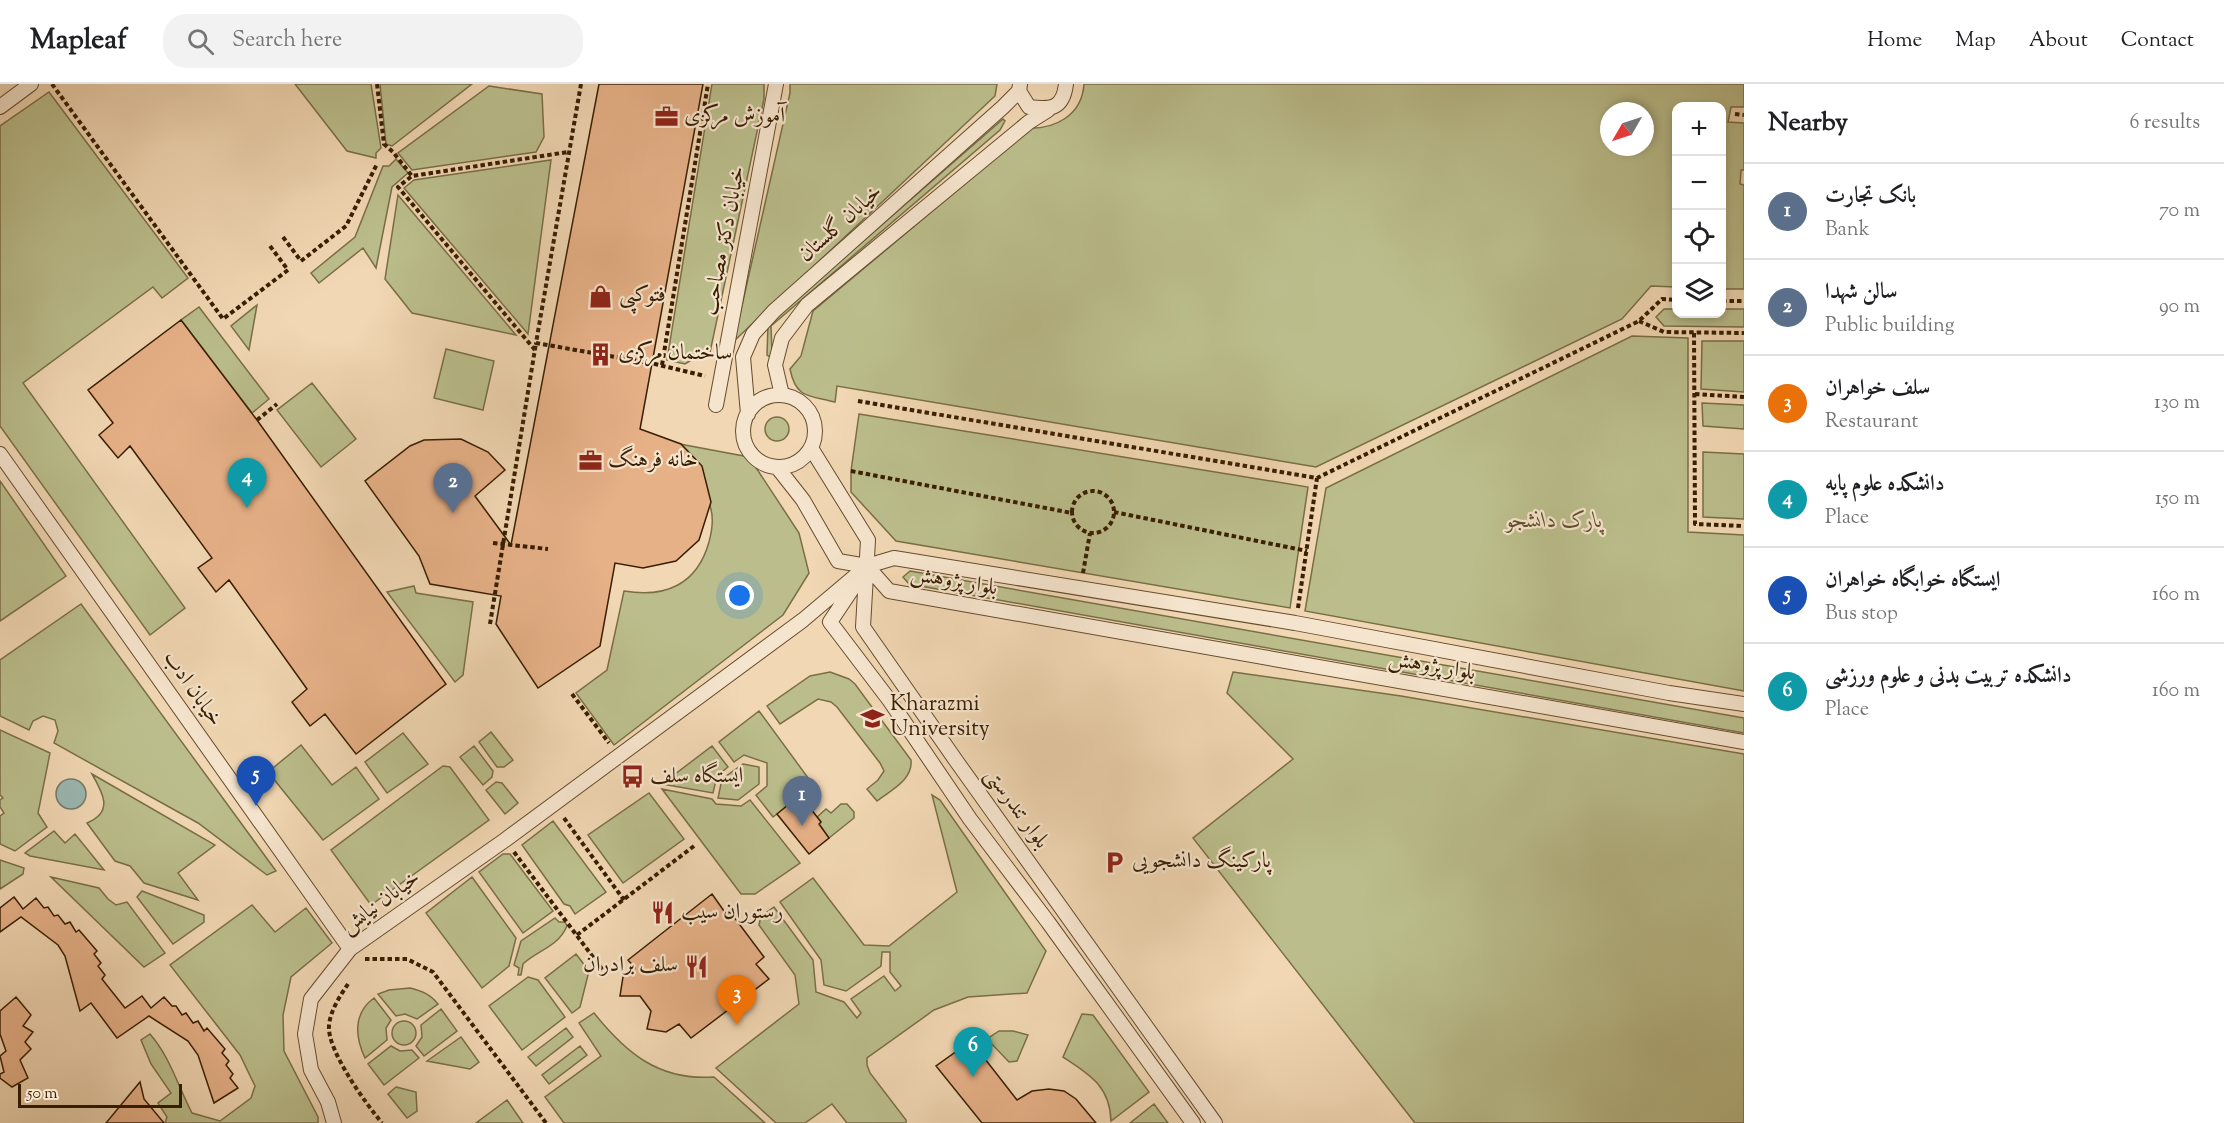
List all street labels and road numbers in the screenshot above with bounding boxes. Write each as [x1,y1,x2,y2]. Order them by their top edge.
street label: خیابان دکتر مصاحب [695,164,755,318]
street label: خیابان گلستان [792,177,890,271]
street label: بلوار پژوهش [908,559,1000,605]
street label: خیابان ادب [154,644,230,734]
street label: بلوار پژوهش [1386,644,1478,690]
street label: بلوار تندرستی [976,762,1056,856]
street label: خیابان نیایش [334,863,428,943]

